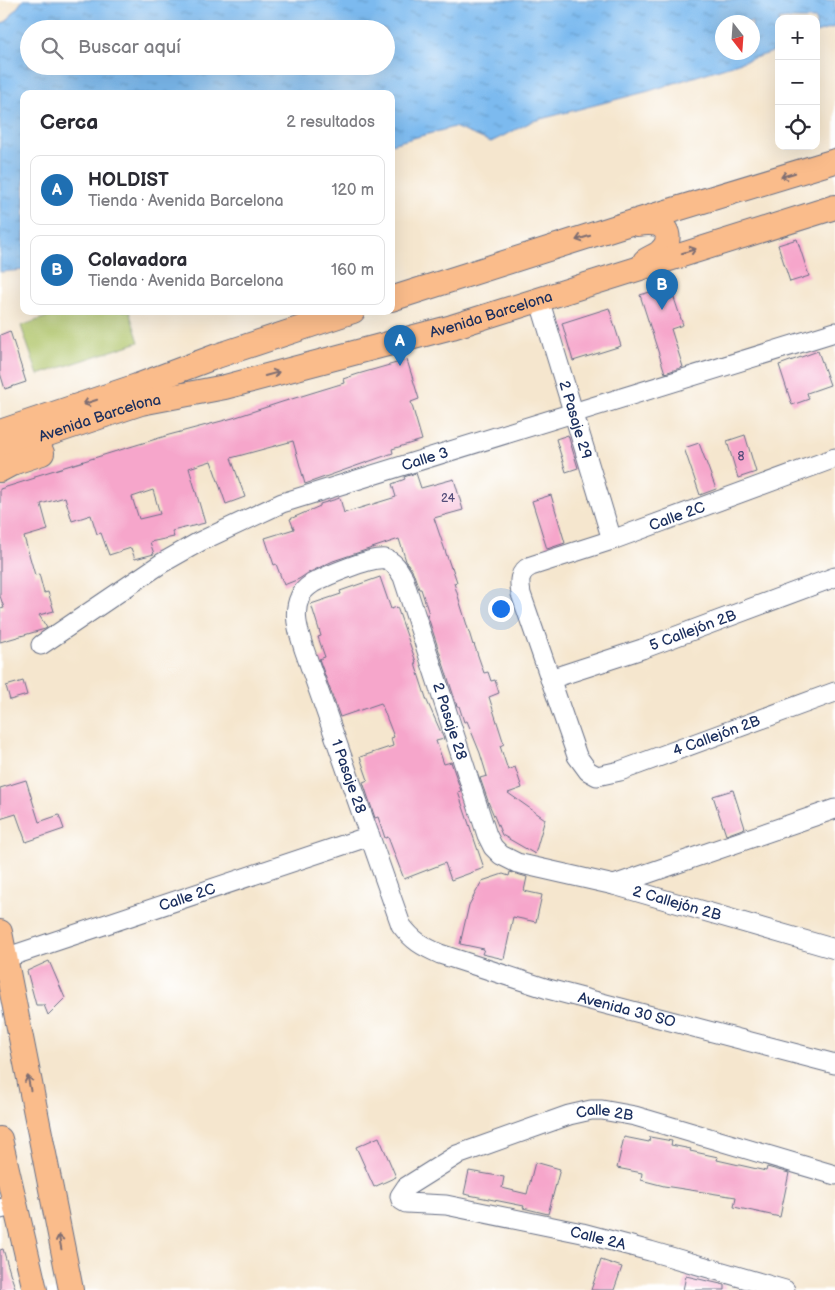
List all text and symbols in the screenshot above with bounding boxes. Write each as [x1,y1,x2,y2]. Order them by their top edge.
north arrow [715,15,760,60]
map controls [775,15,820,150]
button: + [775,15,820,60]
search box [20,20,395,75]
icon: search [38,34,66,62]
text: Buscar aquí [78,36,181,59]
button: − [775,60,820,105]
button: locate [775,105,820,150]
text: Cerca [40,110,98,135]
text: 2 resultados [286,113,375,132]
text: HOLDIST [88,169,169,192]
one-way arrow [781,171,797,180]
text: A [52,181,62,200]
text: 120 m [331,181,374,200]
text: Tienda · Avenida Barcelona [88,192,284,211]
one-way arrow [575,234,591,243]
one-way arrow [681,246,697,256]
text: Colavadora [88,249,188,272]
text: B [51,261,63,280]
text: 160 m [331,261,374,280]
pin: B [646,269,678,310]
text: Tienda · Avenida Barcelona [88,272,284,291]
street label: Avenida Barcelona [428,287,555,342]
pin: A [384,325,416,366]
one-way arrow [264,369,280,379]
street label: 2 Pasaje 29 [554,379,596,461]
street label: Avenida Barcelona [36,390,163,446]
one-way arrow [83,398,99,407]
street label: Calle 3 [399,443,451,475]
house number: 8 [738,449,745,464]
house number: 24 [441,491,456,506]
street label: Calle 2C [647,497,708,535]
your location [488,596,514,622]
street label: 5 Callejón 2B [647,606,739,655]
street label: 2 Pasaje 28 [428,680,471,762]
street label: 4 Callejón 2B [670,711,763,761]
street label: 1 Pasaje 28 [327,737,370,816]
street label: Calle 2C [157,879,218,916]
street label: 2 Callejón 2B [630,882,723,925]
street label: Avenida 30 SO [576,988,678,1032]
one-way arrow [24,1075,34,1091]
street label: Calle 2B [574,1100,635,1126]
street label: Calle 2A [568,1222,628,1255]
one-way arrow [55,1235,65,1251]

